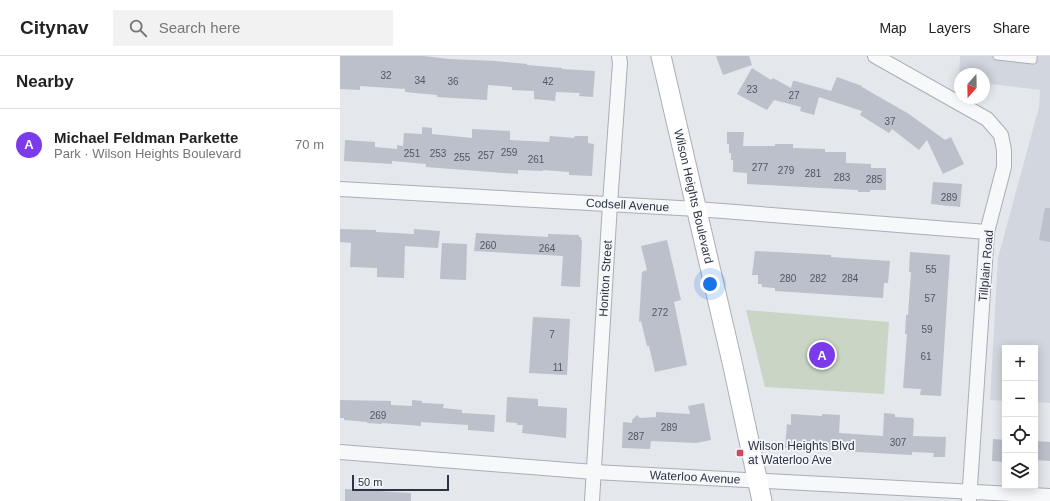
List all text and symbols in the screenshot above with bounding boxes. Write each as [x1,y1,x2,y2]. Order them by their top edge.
search box [113,10,393,46]
text: Citynav [20,17,89,38]
icon: search [127,17,149,39]
text: Search here [159,19,240,36]
text: Map [879,20,907,36]
text: Layers [929,20,971,36]
text: Share [993,20,1030,36]
north arrow [954,68,990,104]
house number: 32 [380,70,392,81]
text: Nearby [16,72,74,91]
house number: 34 [414,75,426,86]
house number: 36 [447,76,459,87]
house number: 42 [542,76,554,87]
house number: 23 [746,84,758,95]
house number: 27 [788,90,800,101]
house number: 37 [884,116,896,127]
street label: Wilson Heights Boulevard [671,128,716,265]
text: Michael Feldman Parkette [54,129,238,146]
text: A [24,137,34,152]
text: 70 m [295,137,324,152]
text: Park · Wilson Heights Boulevard [54,146,241,161]
house number: 259 [501,147,518,158]
house number: 251 [404,148,421,159]
house number: 253 [430,148,447,159]
house number: 257 [478,150,495,161]
house number: 255 [454,152,471,163]
house number: 261 [528,154,545,165]
house number: 277 [752,162,769,173]
house number: 279 [778,165,795,176]
house number: 281 [805,168,822,179]
house number: 283 [834,172,851,183]
house number: 285 [866,174,883,185]
house number: 289 [941,192,958,203]
street label: Codsell Avenue [586,196,670,214]
street label: Tillplain Road [976,229,996,303]
street label: Honiton Street [596,239,615,317]
house number: 260 [480,240,497,251]
house number: 264 [539,243,556,254]
house number: 55 [925,264,937,275]
house number: 280 [780,273,797,284]
house number: 282 [810,273,827,284]
house number: 284 [842,273,859,284]
your location [700,274,720,294]
house number: 57 [924,293,936,304]
house number: 272 [652,307,669,318]
house number: 59 [921,324,933,335]
house number: 7 [549,329,555,340]
pin: A [809,340,835,370]
map controls [1002,345,1038,489]
button: + [1002,345,1038,381]
house number: 61 [920,351,932,362]
house number: 11 [553,362,564,373]
button: − [1002,381,1038,417]
house number: 269 [370,410,387,421]
button: locate [1002,417,1038,453]
house number: 289 [661,422,678,433]
house number: 287 [628,431,645,442]
house number: 307 [890,437,907,448]
place label: Wilson Heights Blvd at Waterloo Ave [748,439,855,467]
marker: Wilson Heights Blvd at Waterloo Ave [735,448,745,458]
button: layers [1002,453,1038,489]
street label: Waterloo Avenue [649,468,741,487]
scale bar [352,473,449,492]
text: 50 m [358,476,382,488]

